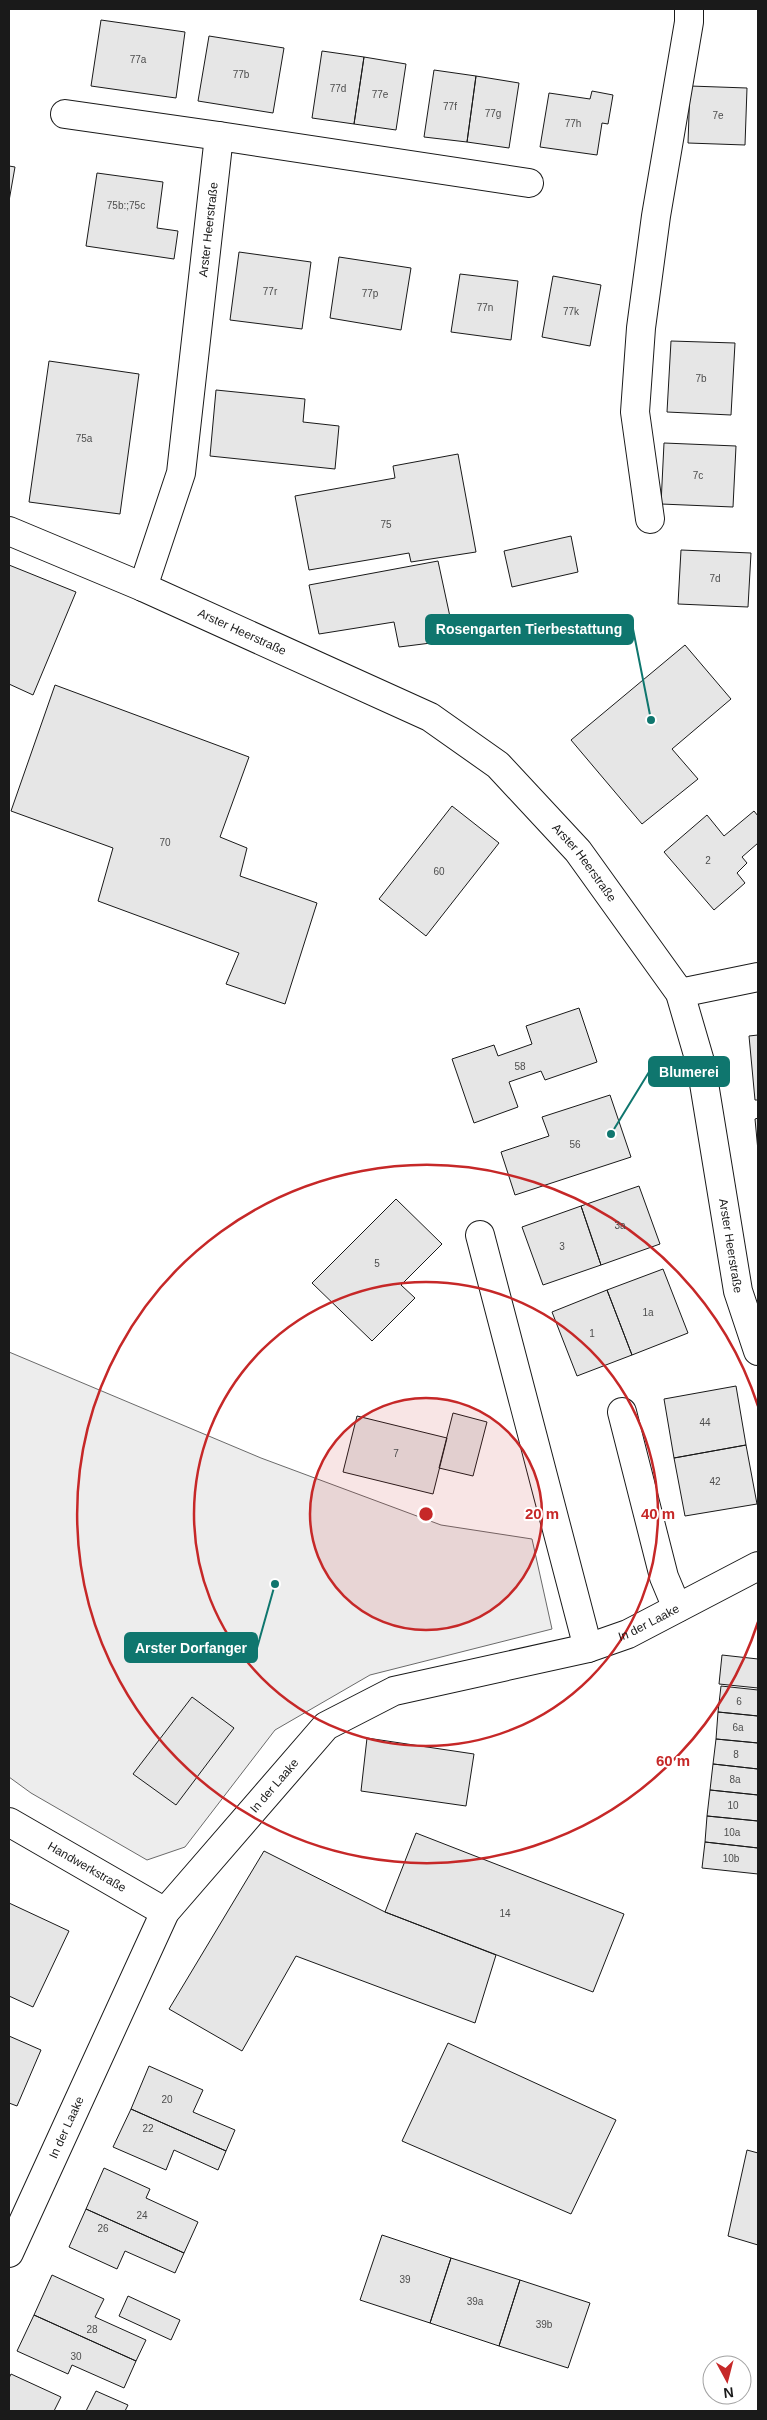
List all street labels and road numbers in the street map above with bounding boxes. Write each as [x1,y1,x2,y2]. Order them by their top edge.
street label: Arster Heerstraße [196,181,221,278]
street label: Arster Heerstraße [196,606,289,658]
street label: Arster Heerstraße [549,821,619,905]
street label: Arster Heerstraße [716,1198,745,1294]
street label: In der Laake [616,1601,682,1644]
street label: In der Laake [247,1756,302,1816]
street label: Handwerkstraße [45,1839,129,1895]
street label: In der Laake [46,2094,87,2161]

